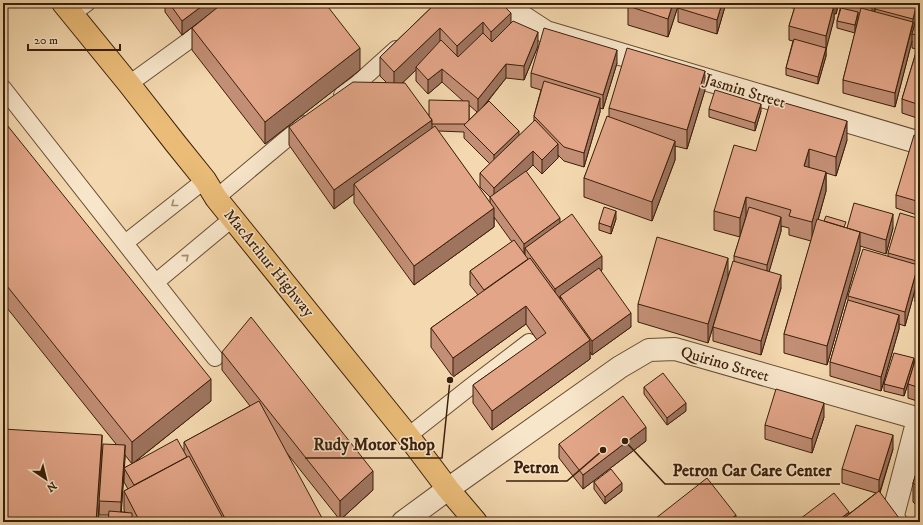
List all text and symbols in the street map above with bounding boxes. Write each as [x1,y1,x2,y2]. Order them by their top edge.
scale bar [28,26,120,52]
text: 20 m [34,33,58,48]
street label: Jasmin Street [700,69,788,113]
one-way arrow [172,199,179,206]
street label: MacArthur Highway [219,205,319,321]
one-way arrow [182,255,189,262]
street label: Quirino Street [678,342,772,386]
callout: Rudy Motor Shop [305,429,442,458]
text: Rudy Motor Shop [313,434,435,456]
callout: Petron [506,452,567,481]
callout: Petron Car Care Center [665,455,840,484]
text: Petron [513,457,559,479]
north arrow [26,459,66,499]
text: Petron Car Care Center [672,460,832,482]
text: N [43,478,59,495]

